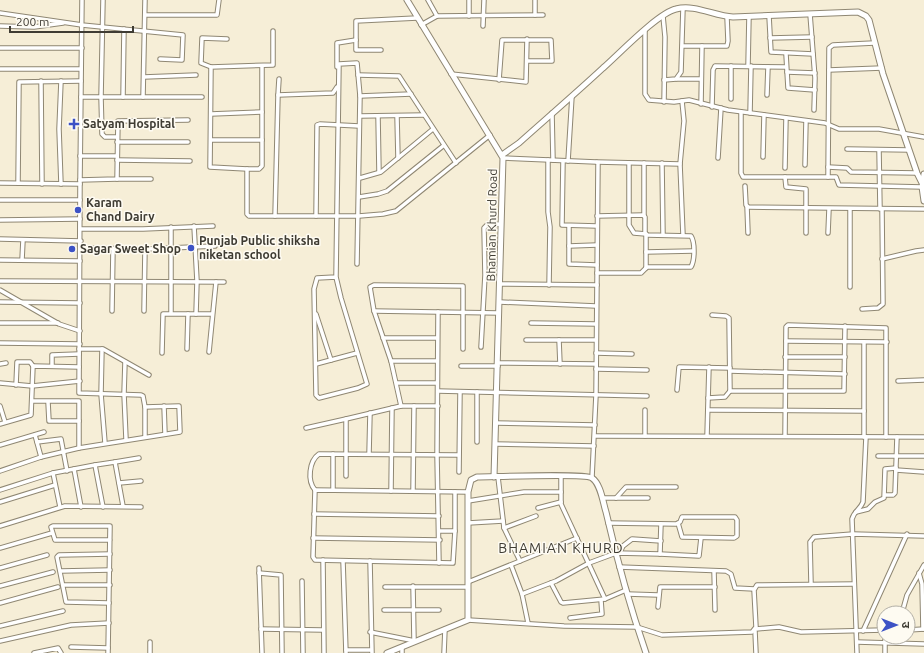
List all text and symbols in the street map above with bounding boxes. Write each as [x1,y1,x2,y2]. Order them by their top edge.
scale bar [10,8,133,34]
text: 200 m [16,15,49,28]
place label: Satyam Hospital [83,117,175,130]
marker: Satyam Hospital [68,118,80,130]
street label: Bhamian Khurd Road [484,169,499,281]
place label: Karam Chand Dairy [86,196,155,223]
marker: Karam Chand Dairy [73,205,83,215]
place label: Punjab Public shiksha niketan school [199,234,320,261]
place label: Sagar Sweet Shop [80,242,181,255]
marker: Punjab Public shiksha niketan school [186,243,196,253]
marker: Sagar Sweet Shop [67,244,77,254]
district label: BHAMIAN KHURD [498,540,624,556]
north arrow [876,605,916,645]
text: उ [900,622,912,629]

